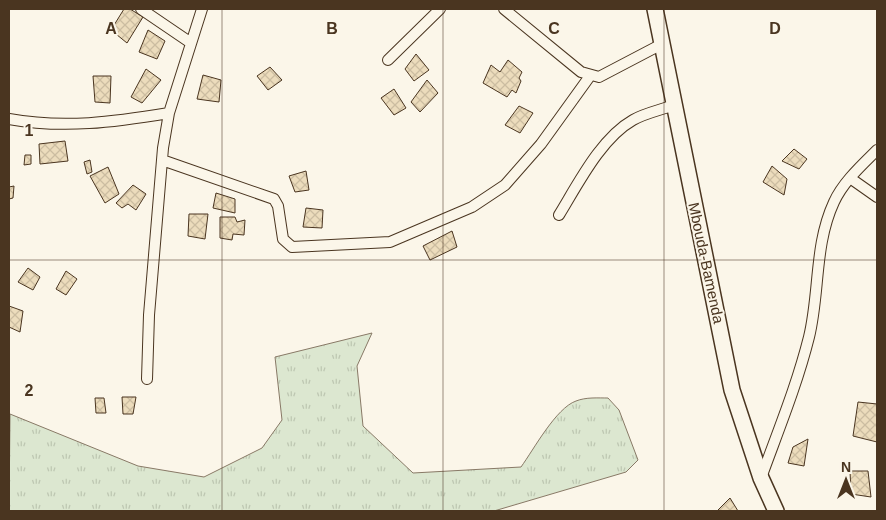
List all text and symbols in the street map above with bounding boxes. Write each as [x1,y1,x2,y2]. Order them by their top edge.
text: A [105,20,117,37]
text: B [326,20,338,37]
text: C [548,20,560,37]
text: D [769,20,781,37]
text: 1 [25,122,34,139]
street label: Mbouda-Bamenda [685,201,728,326]
text: 2 [25,382,34,399]
north arrow [821,455,871,505]
text: N [841,459,851,475]

